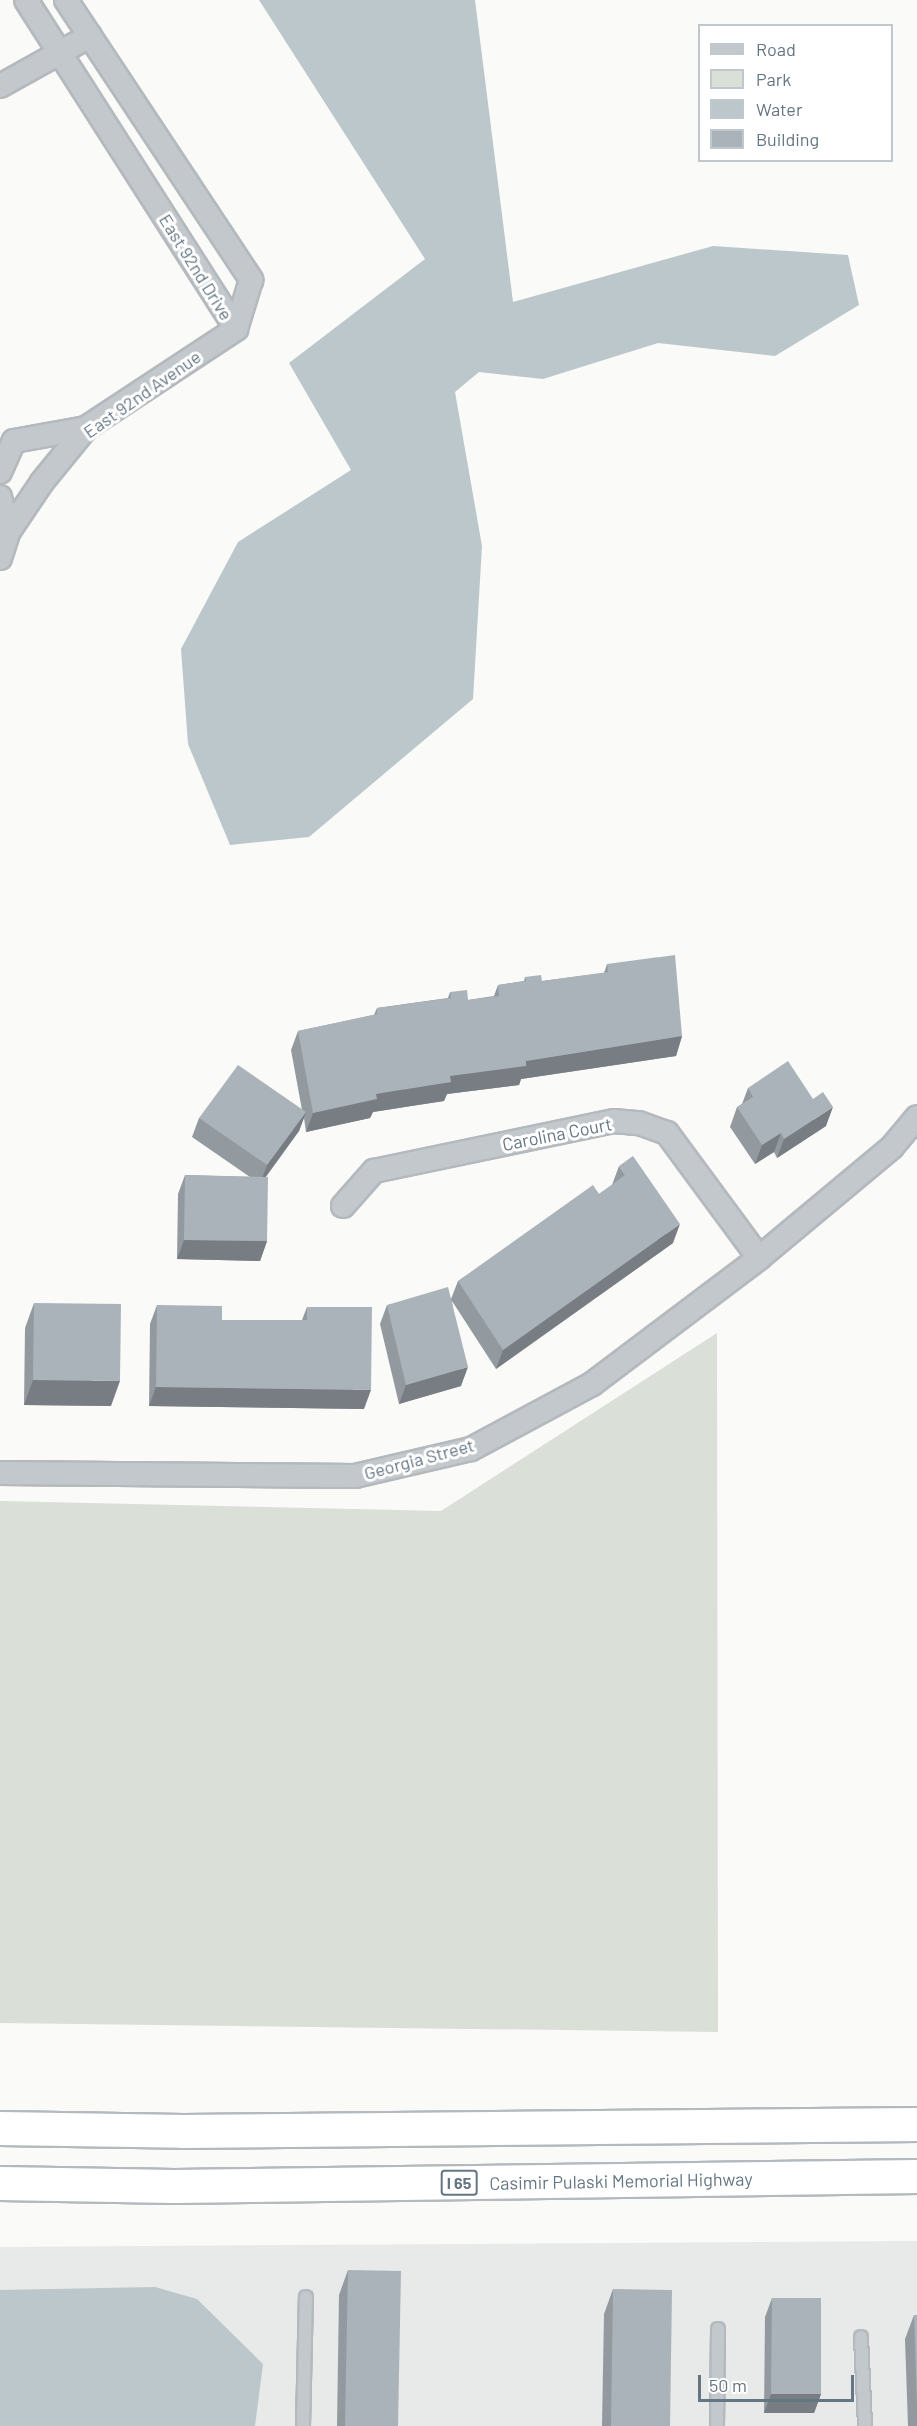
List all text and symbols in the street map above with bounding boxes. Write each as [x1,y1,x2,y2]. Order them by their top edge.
legend [698,24,893,162]
text: Road [756,38,796,60]
text: Park [756,68,791,90]
text: Water [756,98,803,120]
text: Building [756,128,819,150]
street label: East 92nd Drive [155,210,237,324]
street label: East 92nd Avenue [79,346,205,442]
street label: Carolina Court [500,1113,614,1155]
street label: Georgia Street [362,1434,476,1484]
street label: Casimir Pulaski Memorial Highway [489,2168,753,2194]
road number: I 65 [440,2170,478,2196]
scale bar [701,2363,857,2401]
text: 50 m [709,2374,747,2396]

